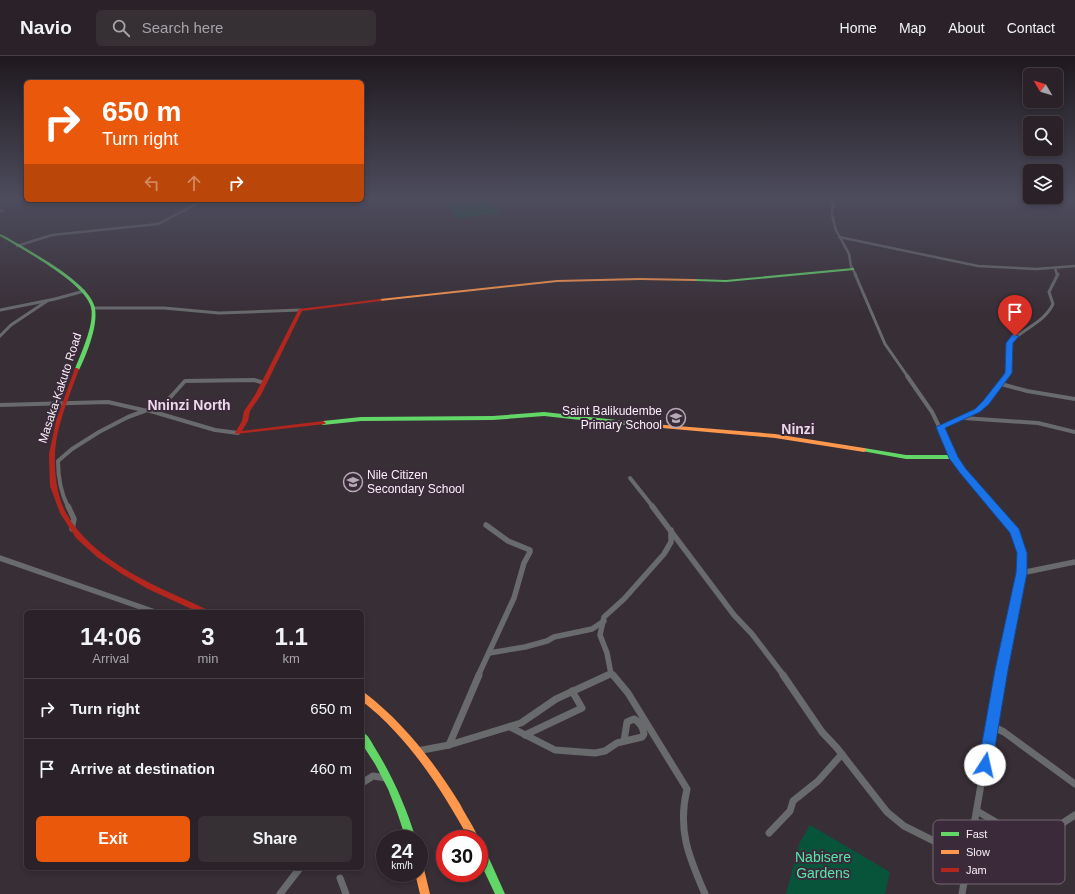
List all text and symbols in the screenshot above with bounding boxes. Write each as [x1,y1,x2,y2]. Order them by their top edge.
search box [96,10,376,46]
text: Navio [20,17,72,38]
icon: search [110,17,132,39]
text: Search here [142,19,223,36]
text: Home [840,20,877,36]
text: Map [899,20,926,36]
text: About [948,20,985,36]
text: Contact [1007,20,1055,36]
north arrow [1023,68,1063,108]
map controls [1023,68,1063,204]
icon: right [36,96,88,148]
text: 650 m [102,96,181,127]
button: search [1023,116,1063,156]
text: Turn right [102,129,178,149]
button: layers [1023,164,1063,204]
icon: left [141,172,163,194]
icon: ahead [183,172,205,194]
icon: right [225,172,247,194]
pin [998,295,1032,336]
icon: arrive [1004,301,1026,323]
street label: Masaka-Kakuto Road [36,331,84,445]
district label: Nninzi North [147,397,231,413]
place label: Saint Balikudembe Primary School [562,404,662,432]
school or university icon: Saint Balikudembe Primary School [665,407,687,429]
district label: Ninzi [781,421,815,437]
place label: Nile Citizen Secondary School [367,468,464,496]
school or university icon: Nile Citizen Secondary School [342,471,364,493]
text: 14:06 [80,623,141,650]
text: 3 [201,623,215,650]
text: 1.1 [275,623,308,650]
text: Arrival [92,651,129,666]
text: min [198,651,218,666]
text: km [283,651,300,666]
icon: right [36,698,58,720]
text: Turn right [70,700,140,717]
text: 650 m [310,700,352,717]
position arrow [964,744,1006,786]
icon: arrive [36,758,58,780]
text: Arrive at destination [70,760,215,777]
text: 460 m [310,760,352,777]
button: Exit [36,816,190,862]
button: Share [198,816,352,862]
legend [933,820,1065,884]
text: Fast [966,828,987,840]
speed limit sign: 30 [436,830,488,882]
text: 24 [391,840,413,862]
text: Slow [966,846,990,858]
park label: Nabisere Gardens [795,849,851,881]
text: km/h [391,860,413,871]
text: Jam [966,864,987,876]

